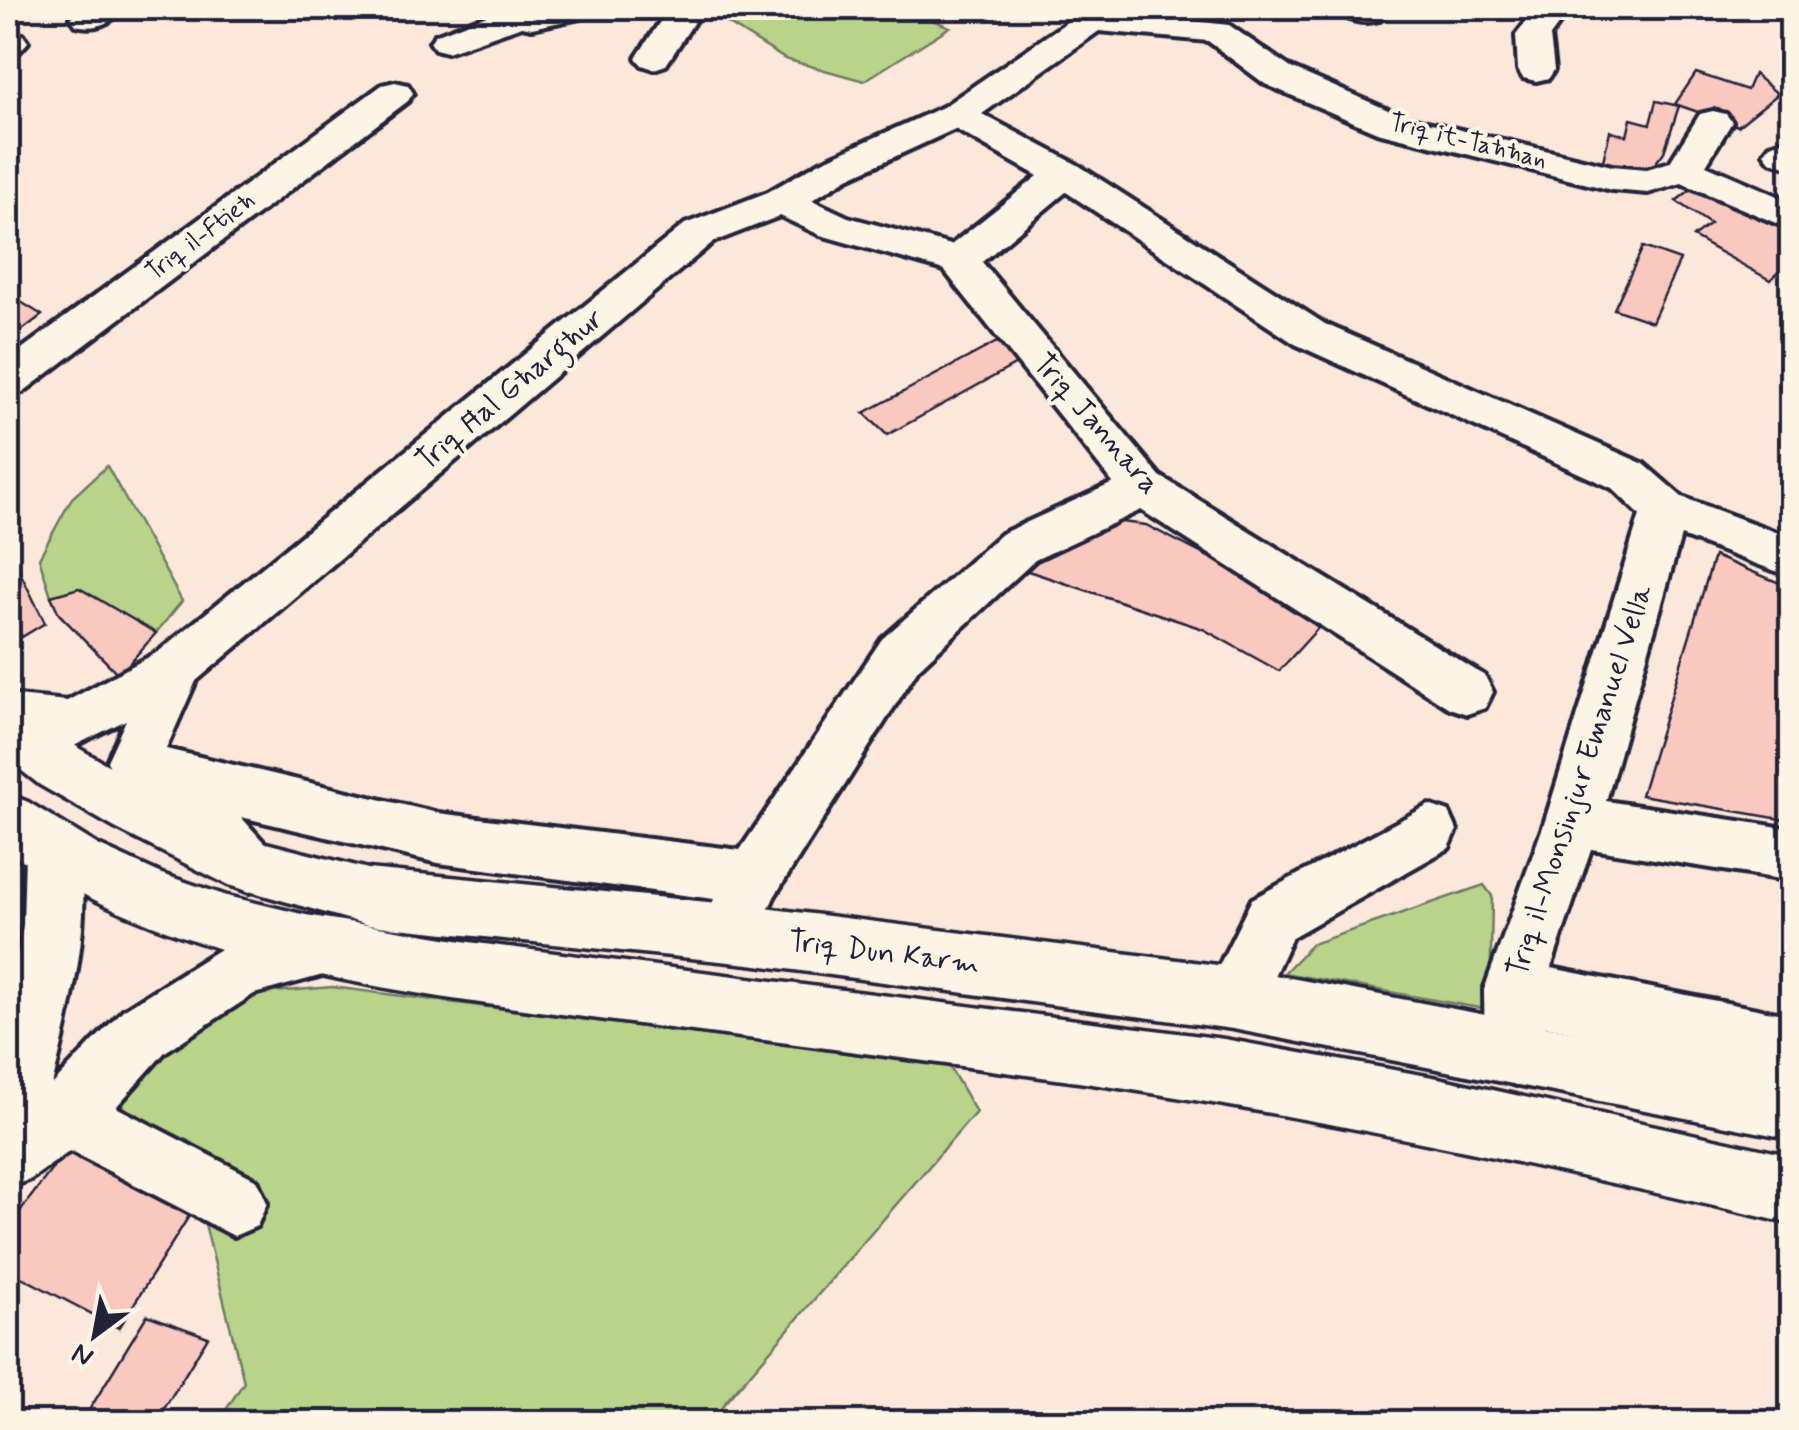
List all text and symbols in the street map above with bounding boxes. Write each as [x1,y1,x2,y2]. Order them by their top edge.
street label: Triq it-Taħħan [1386,106,1550,178]
street label: Triq il-Ftieħ [139,185,263,289]
street label: Triq Ħal Għargħur [408,300,614,483]
street label: Triq Jannara [1024,345,1168,503]
street label: Triq il-Monsinjur Emanuel Vella [1498,579,1662,982]
street label: Triq Dun Karm [786,922,982,984]
north arrow [45,1285,145,1385]
text: N [65,1333,101,1375]

